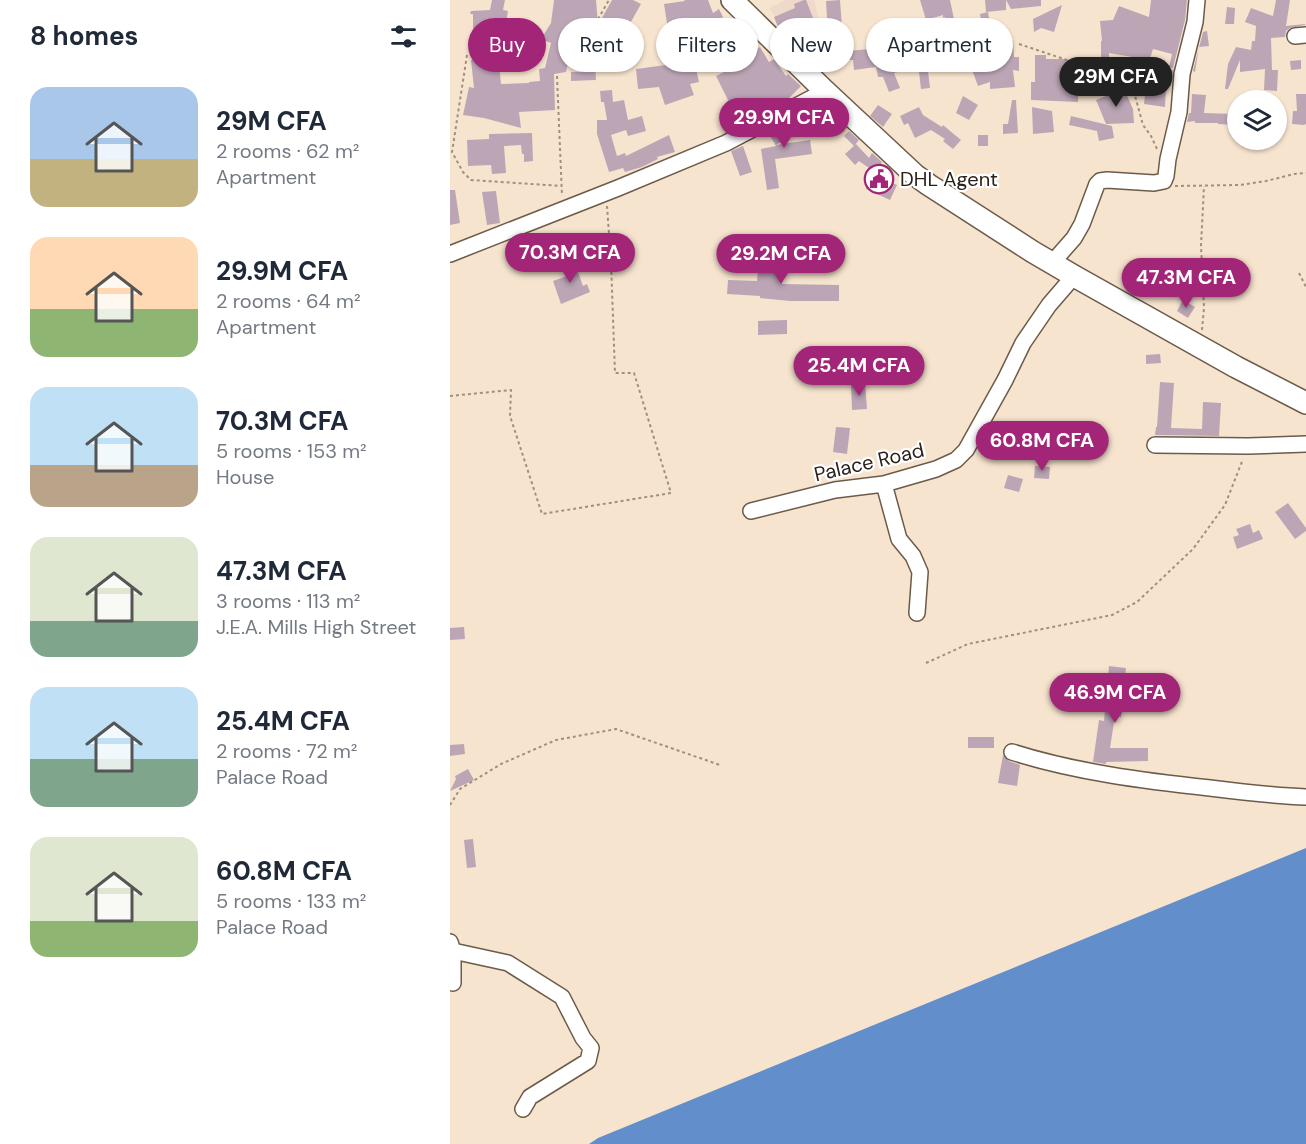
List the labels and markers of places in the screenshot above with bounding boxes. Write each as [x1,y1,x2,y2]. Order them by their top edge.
pin: 29M CFA [1061,57,1171,108]
pin: 29.9M CFA [715,98,853,149]
public building icon: DHL Agent [863,163,895,195]
place label: DHL Agent [900,166,998,192]
pin: 70.3M CFA [501,233,639,284]
pin: 29.2M CFA [712,234,850,285]
pin: 47.3M CFA [1117,258,1255,309]
pin: 25.4M CFA [790,346,928,397]
pin: 60.8M CFA [973,421,1111,472]
pin: 46.9M CFA [1046,673,1184,724]

